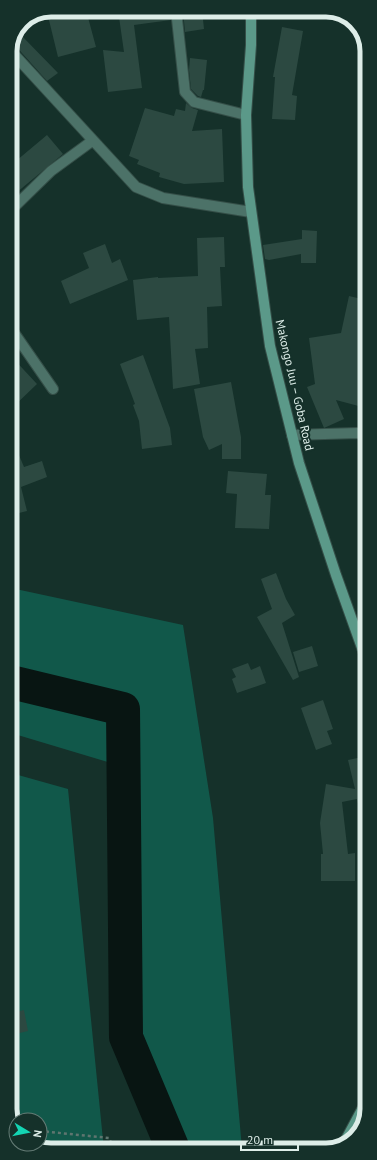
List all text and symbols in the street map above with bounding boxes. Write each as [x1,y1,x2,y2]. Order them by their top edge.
street label: Makongo Juu – Goba Road [273,318,317,452]
north arrow [8,1112,48,1152]
scale bar [241,1126,298,1152]
text: N [30,1129,45,1139]
text: 20 m [247,1132,273,1147]

